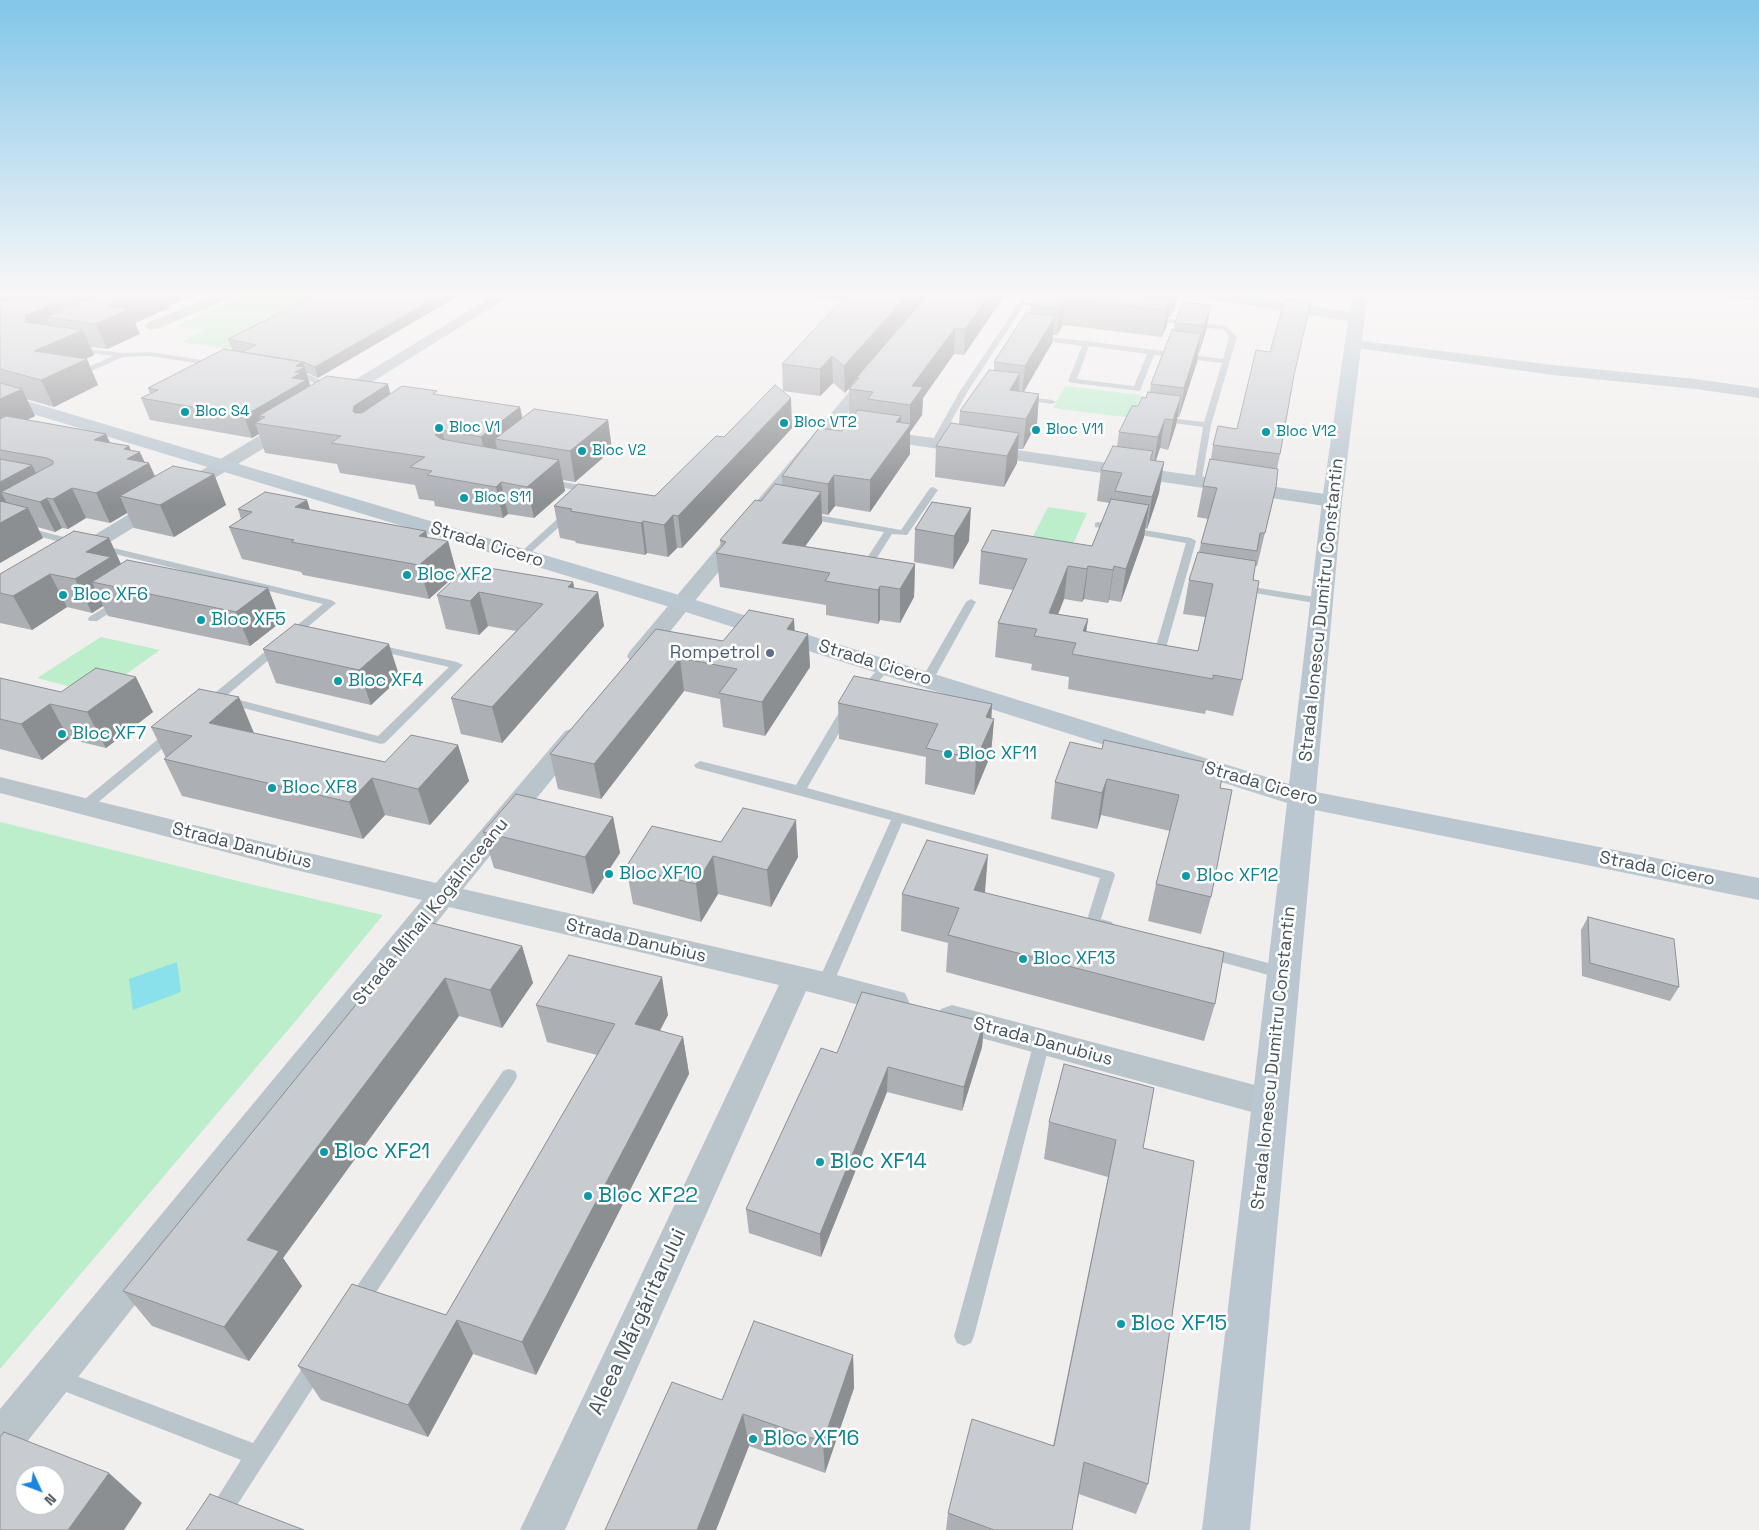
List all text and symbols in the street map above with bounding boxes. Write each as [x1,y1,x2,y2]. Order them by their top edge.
place label: Bloc S4 [195,403,249,421]
marker: Bloc S4 [179,406,191,418]
place label: Bloc VT2 [794,414,857,432]
marker: Bloc VT2 [778,417,790,429]
place label: Bloc V1 [449,419,500,437]
place label: Bloc V11 [1046,421,1104,439]
marker: Bloc V1 [433,422,445,434]
place label: Bloc V12 [1276,423,1336,441]
marker: Bloc V11 [1030,424,1042,436]
marker: Bloc V12 [1260,426,1272,438]
place label: Bloc V2 [592,442,646,460]
marker: Bloc V2 [576,445,588,457]
street label: Strada Ionescu Dumitru Constantin [1295,457,1349,763]
place label: Bloc S11 [474,489,531,507]
marker: Bloc S11 [458,492,470,504]
street label: Strada Cicero [428,518,546,572]
place label: Bloc XF2 [417,564,492,586]
marker: Bloc XF2 [401,569,413,581]
place label: Bloc XF6 [73,584,148,606]
marker: Bloc XF6 [57,589,69,601]
place label: Bloc XF5 [211,609,286,631]
marker: Bloc XF5 [195,614,207,626]
street label: Strada Cicero [816,636,934,690]
place label: Rompetrol [670,642,760,664]
marker: Rompetrol [764,647,776,659]
place label: Bloc XF4 [348,670,423,692]
marker: Bloc XF4 [332,675,344,687]
place label: Bloc XF7 [72,723,146,745]
marker: Bloc XF7 [56,728,68,740]
place label: Bloc XF11 [958,743,1037,765]
marker: Bloc XF11 [942,748,954,760]
street label: Strada Cicero [1202,757,1320,811]
place label: Bloc XF8 [282,777,357,799]
marker: Bloc XF8 [266,782,278,794]
street label: Strada Mihail Kogălniceanu [349,814,513,1010]
street label: Strada Danubius [170,818,314,874]
street label: Strada Cicero [1597,847,1717,891]
place label: Bloc XF10 [619,863,702,885]
place label: Bloc XF12 [1196,865,1278,887]
marker: Bloc XF10 [603,868,615,880]
marker: Bloc XF12 [1180,870,1192,882]
street label: Strada Ionescu Dumitru Constantin [1247,905,1301,1211]
street label: Strada Danubius [564,914,708,968]
place label: Bloc XF13 [1033,948,1115,970]
marker: Bloc XF13 [1017,953,1029,965]
street label: Strada Danubius [971,1013,1115,1071]
place label: Bloc XF21 [334,1139,430,1165]
marker: Bloc XF21 [318,1146,330,1158]
place label: Bloc XF14 [830,1149,927,1175]
marker: Bloc XF14 [814,1156,826,1168]
place label: Bloc XF22 [598,1183,698,1209]
marker: Bloc XF22 [582,1190,594,1202]
street label: Aleea Mărgăritarului [584,1225,692,1419]
place label: Bloc XF15 [1131,1311,1227,1337]
marker: Bloc XF15 [1115,1318,1127,1330]
place label: Bloc XF16 [763,1426,859,1452]
marker: Bloc XF16 [747,1433,759,1445]
north arrow [15,1465,65,1515]
text: N [40,1490,60,1509]

